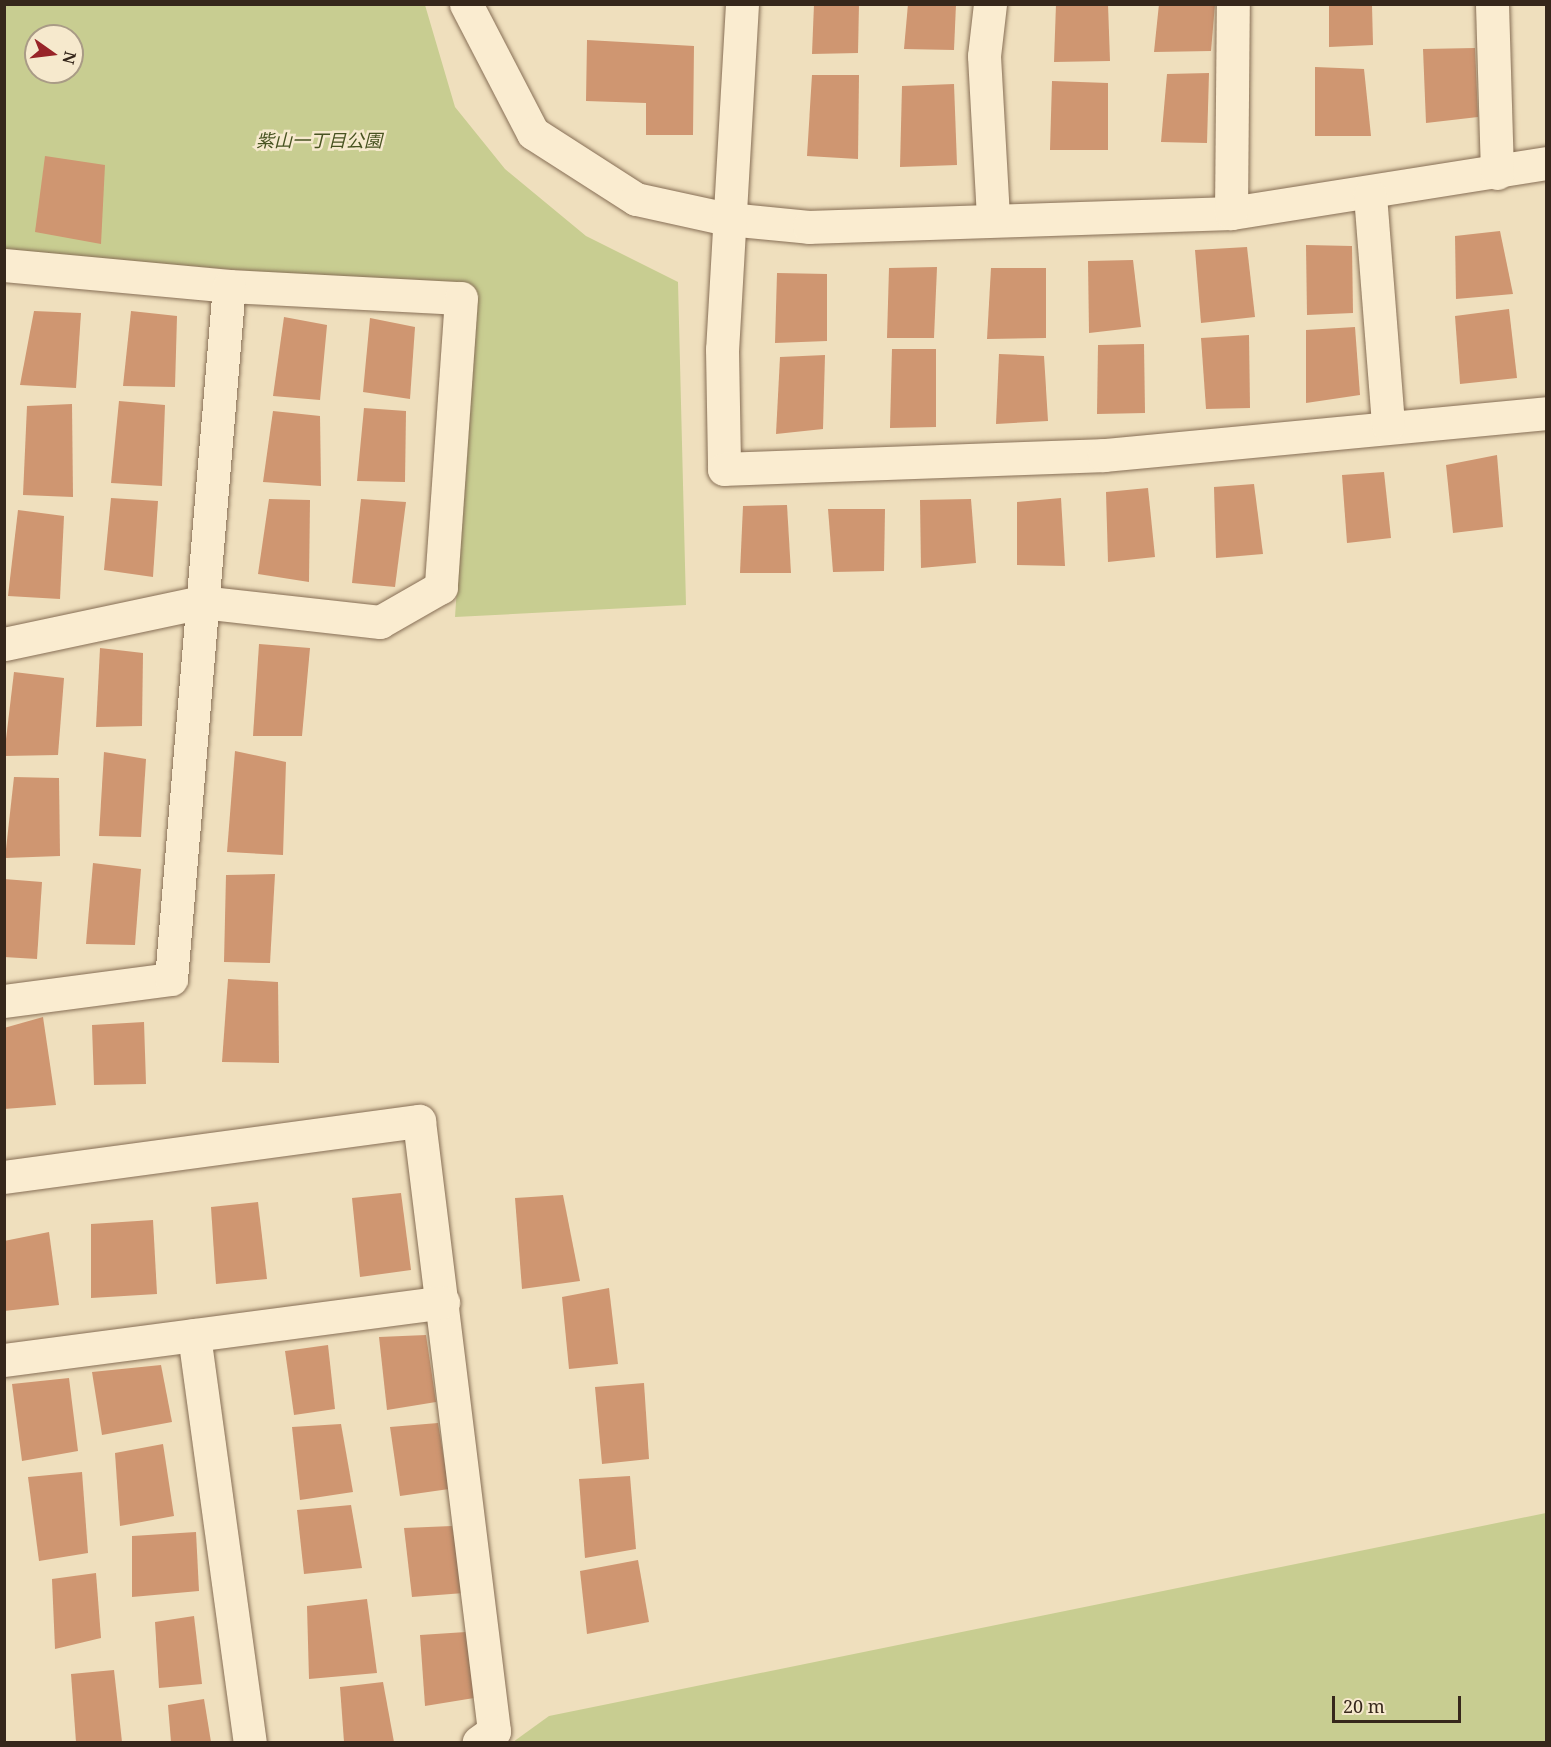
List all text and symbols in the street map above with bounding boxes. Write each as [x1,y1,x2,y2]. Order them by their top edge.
north arrow [24,24,84,84]
text: N [57,49,82,67]
park label: 紫山一丁目公園 [256,129,382,151]
scale bar [1335,1684,1464,1722]
text: 20 m [1343,1694,1385,1718]

